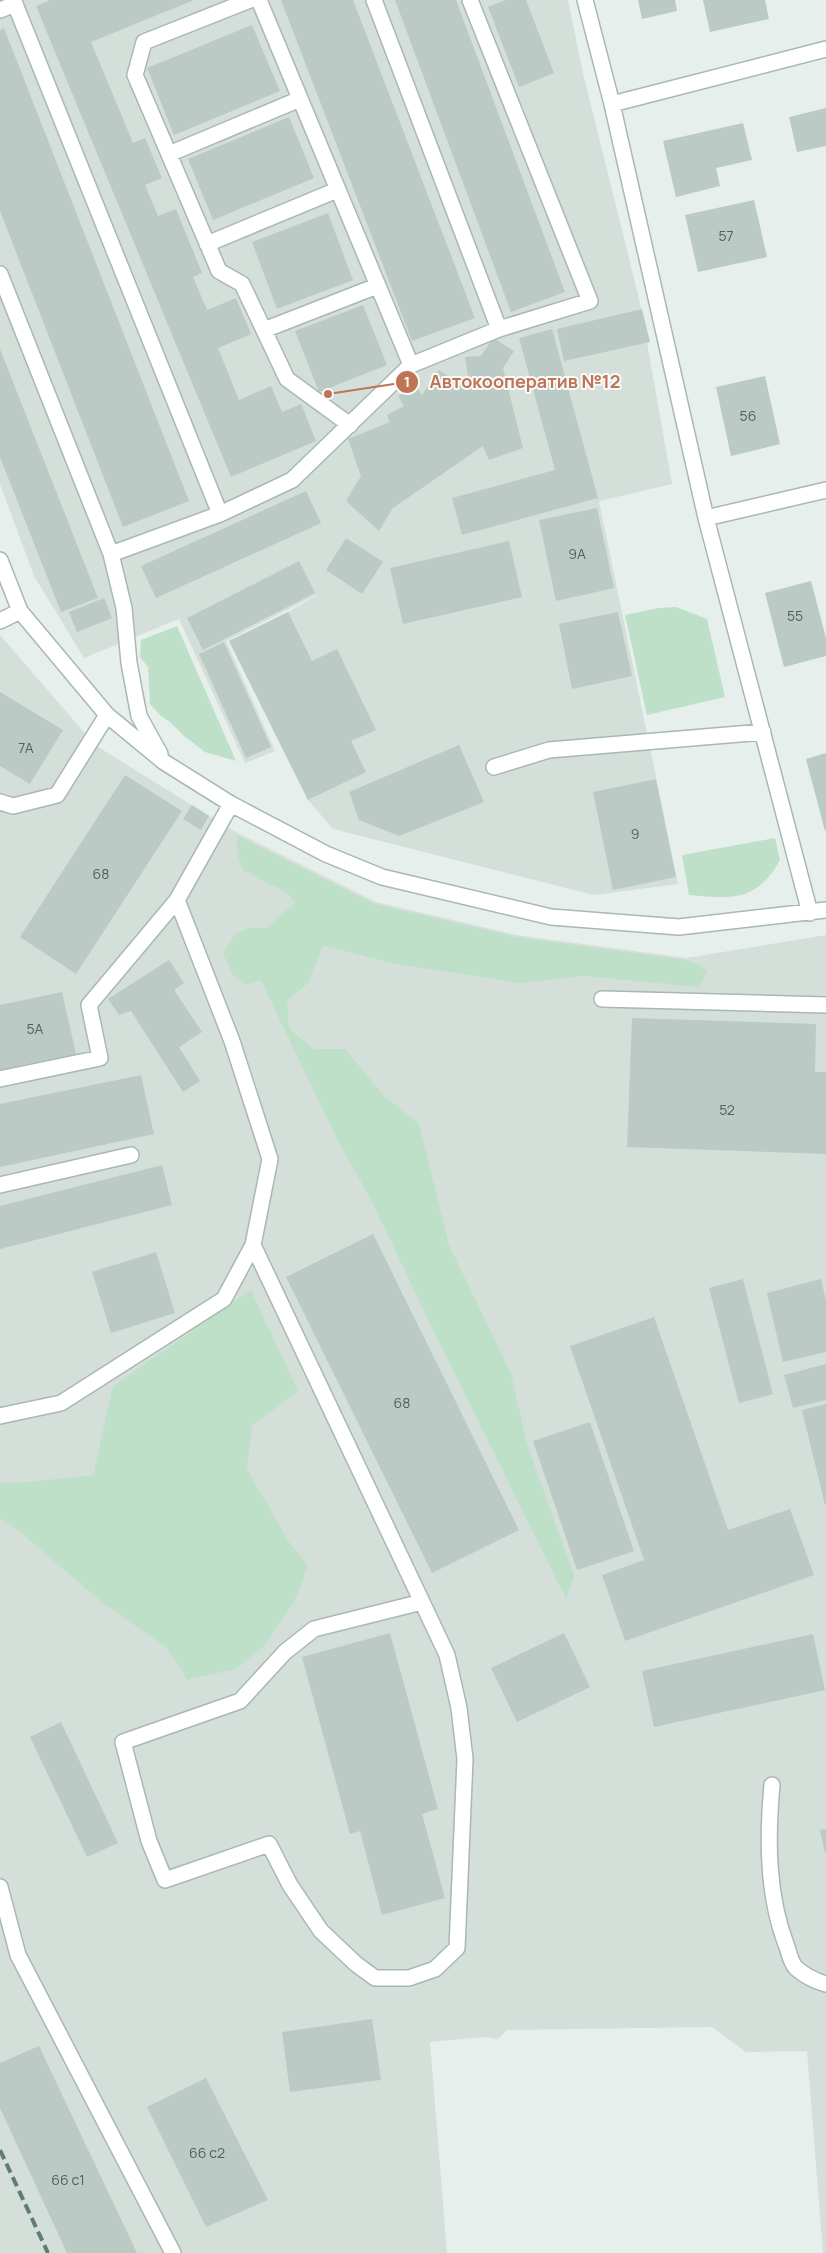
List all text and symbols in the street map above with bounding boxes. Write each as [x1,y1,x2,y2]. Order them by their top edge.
house number: 57 [718,226,734,245]
callout: Автокооператив №12 [394,365,630,398]
text: Автокооператив №12 [430,369,620,393]
text: 1 [404,371,410,392]
house number: 56 [740,406,756,425]
house number: 9А [568,544,586,563]
house number: 55 [787,606,803,625]
house number: 7А [18,738,34,757]
house number: 9 [631,824,639,843]
house number: 68 [93,864,109,883]
house number: 5А [27,1019,44,1038]
house number: 52 [719,1100,735,1119]
house number: 68 [394,1393,410,1412]
house number: 66 с2 [189,2143,225,2162]
house number: 66 с1 [51,2170,85,2189]

